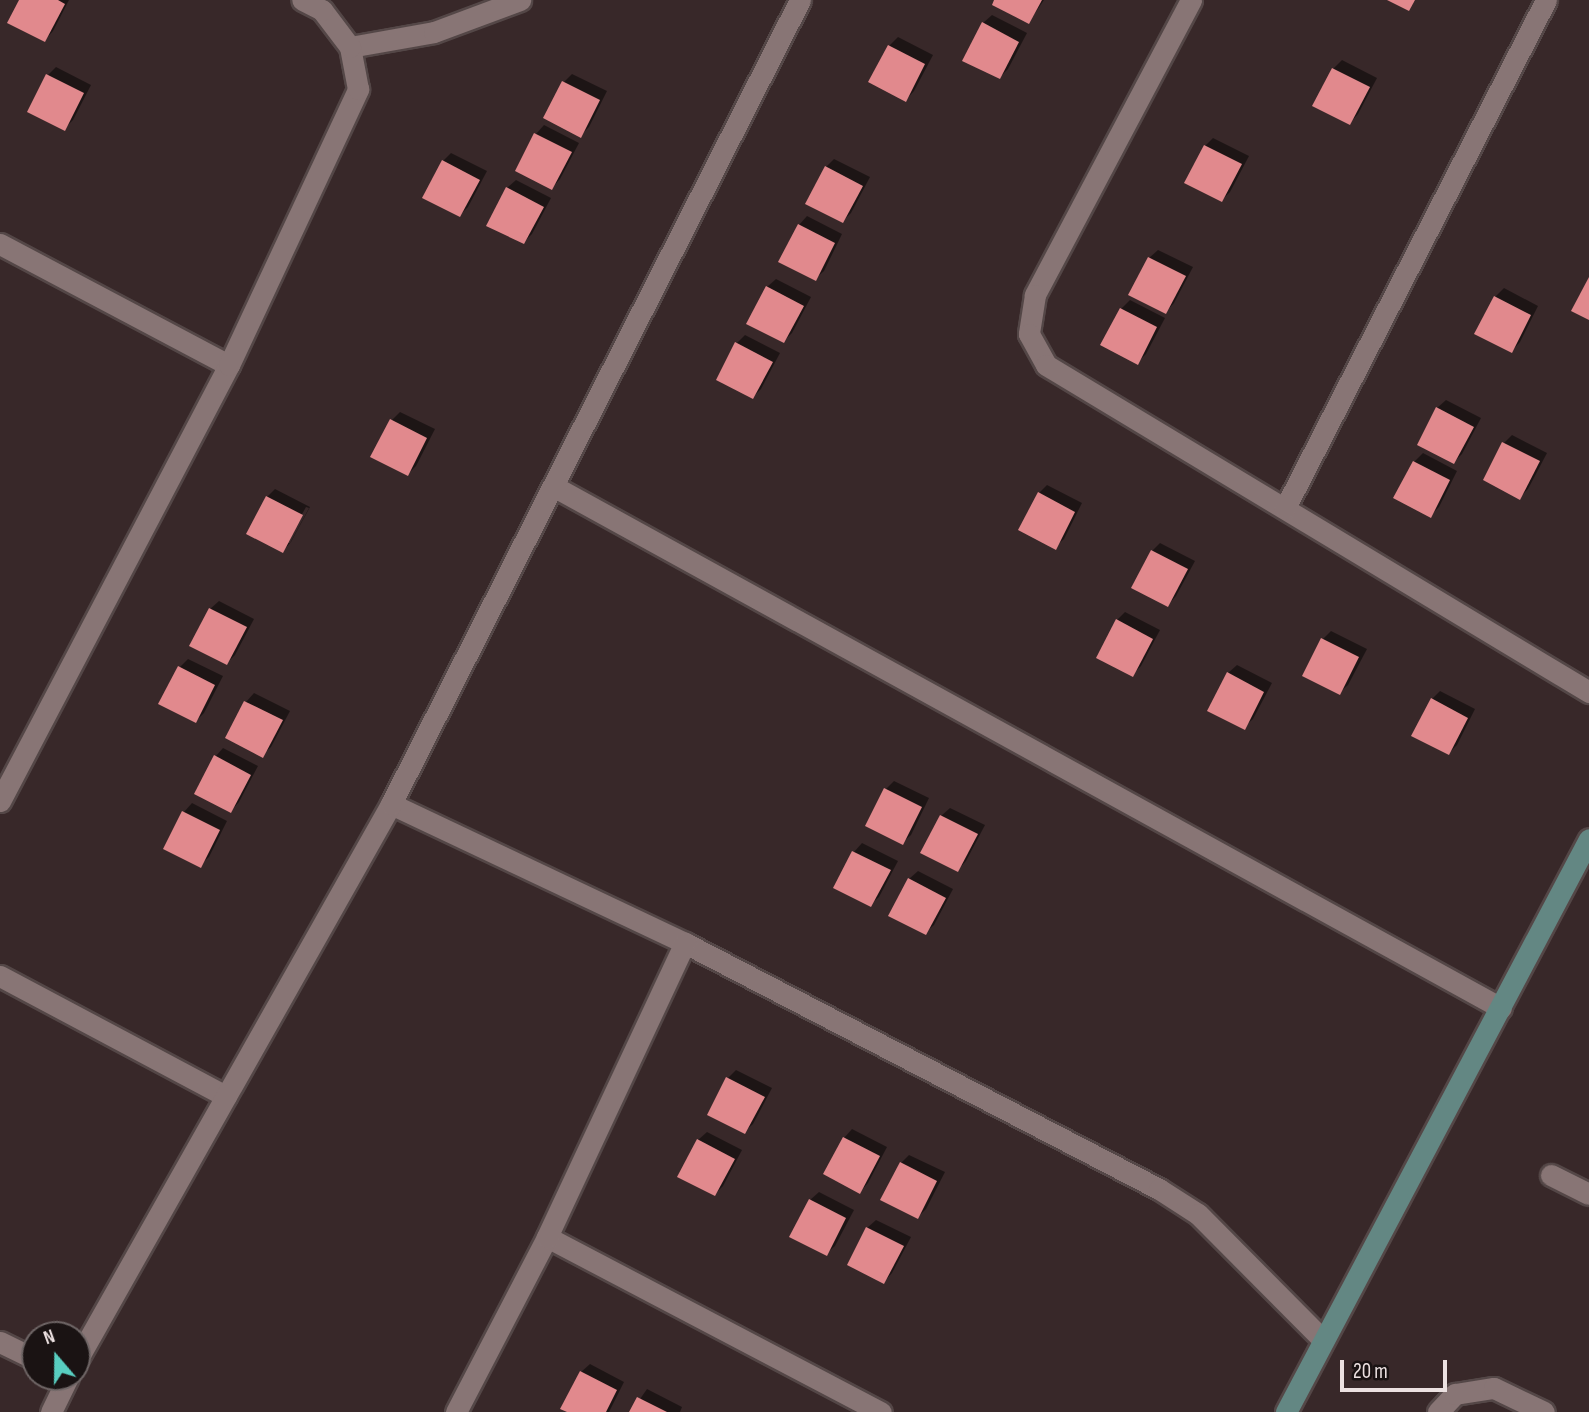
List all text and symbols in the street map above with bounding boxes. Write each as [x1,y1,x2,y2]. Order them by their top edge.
north arrow [21,1321,91,1391]
text: N [41,1325,58,1350]
scale bar [1344,1346,1451,1390]
text: 20 m [1353,1359,1388,1384]

